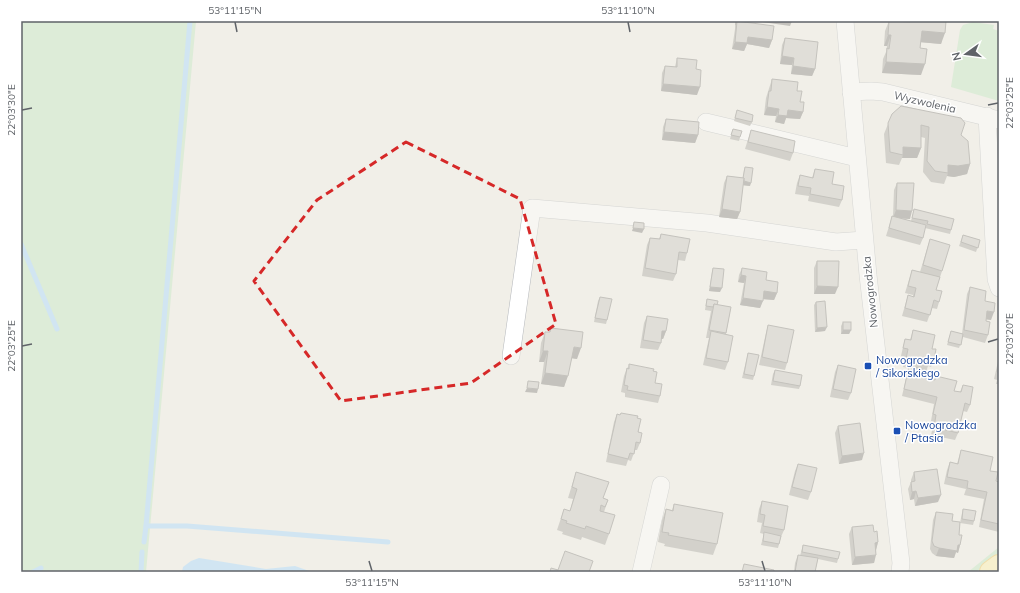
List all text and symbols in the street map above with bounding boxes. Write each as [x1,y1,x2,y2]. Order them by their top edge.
text: 53°11'15"N [208,4,262,17]
text: 53°11'10"N [601,4,655,17]
north arrow [946,34,986,74]
text: N [948,51,964,62]
text: 22°03'25"E [1003,77,1016,129]
text: 22°03'30"E [5,84,18,136]
street label: Wyzwolenia [893,88,957,116]
street label: Nowogrodzka [859,256,881,328]
text: 22°03'20"E [1003,313,1016,365]
text: 22°03'25"E [5,320,18,372]
place label: Nowogrodzka / Sikorskiego [875,353,948,380]
marker: Nowogrodzka / Sikorskiego [863,361,873,371]
place label: Nowogrodzka / Ptasia [904,418,977,445]
marker: Nowogrodzka / Ptasia [892,426,902,436]
text: 53°11'15"N [345,576,399,589]
text: 53°11'10"N [738,576,792,589]

